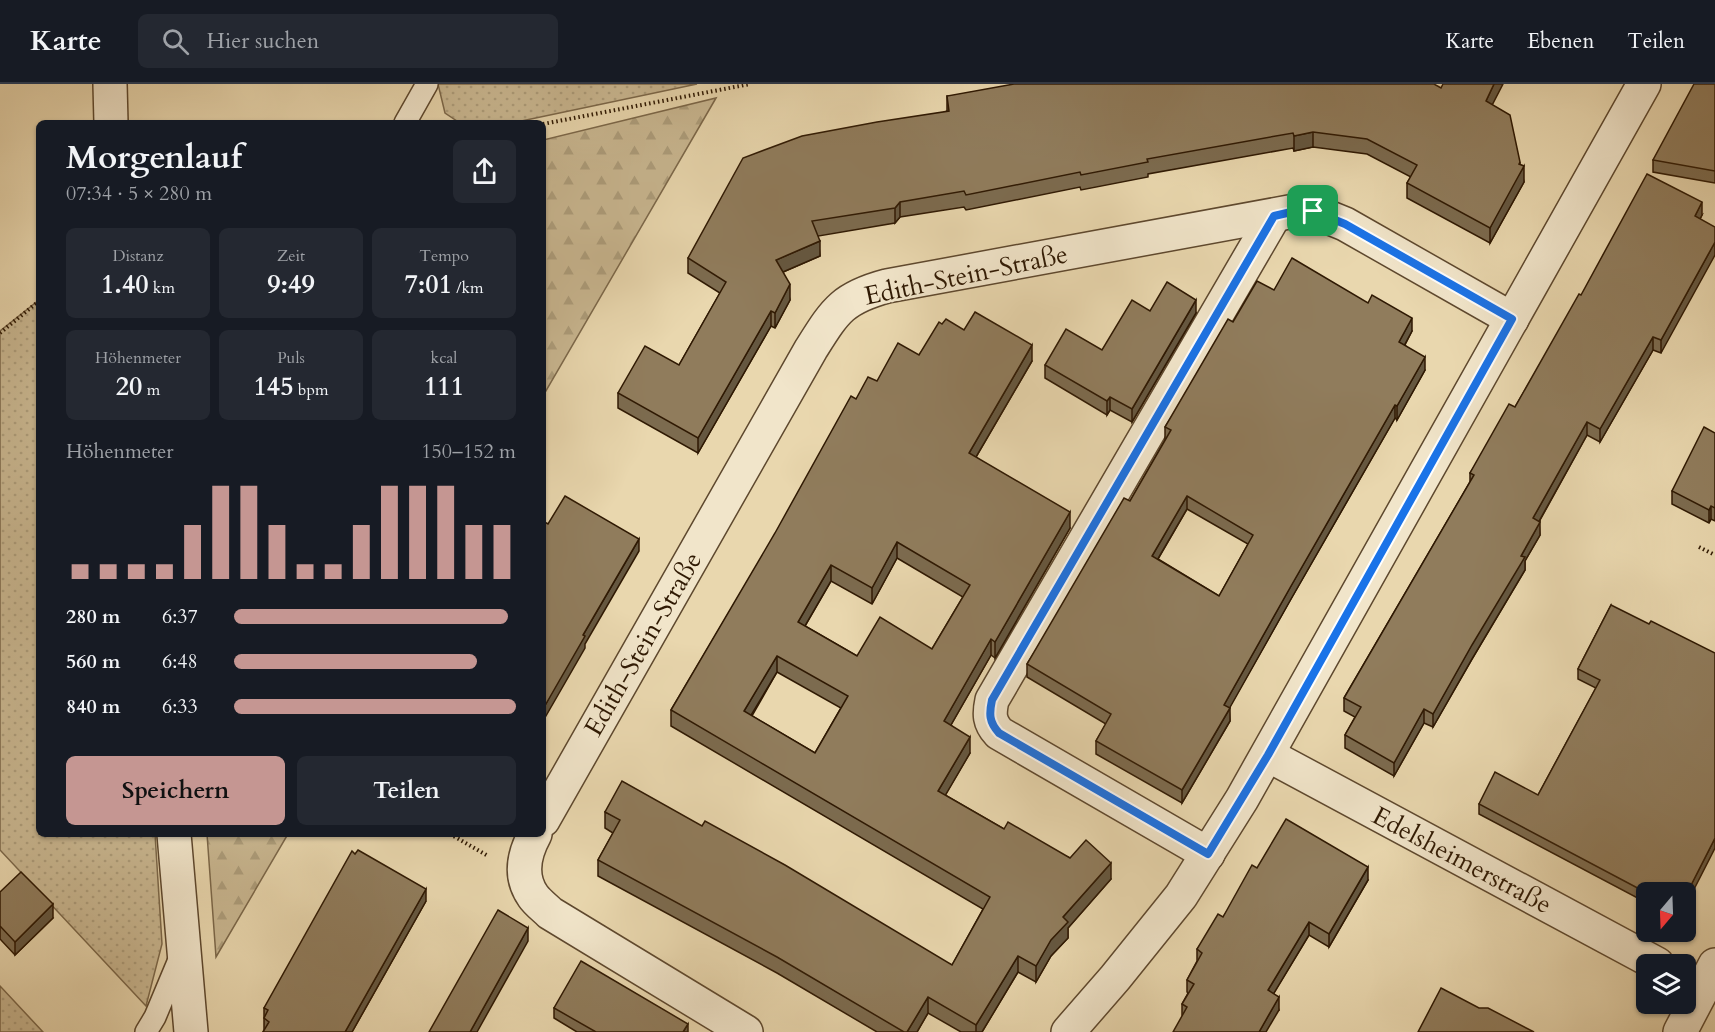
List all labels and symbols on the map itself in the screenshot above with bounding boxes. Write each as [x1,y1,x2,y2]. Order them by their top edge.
pin [1287,185,1338,236]
street label: Edith-Stein-Straße [861,236,1071,314]
street label: Edith-Stein-Straße [576,546,710,742]
street label: Edelsheimerstraße [1366,798,1558,922]
north arrow [1636,882,1696,942]

